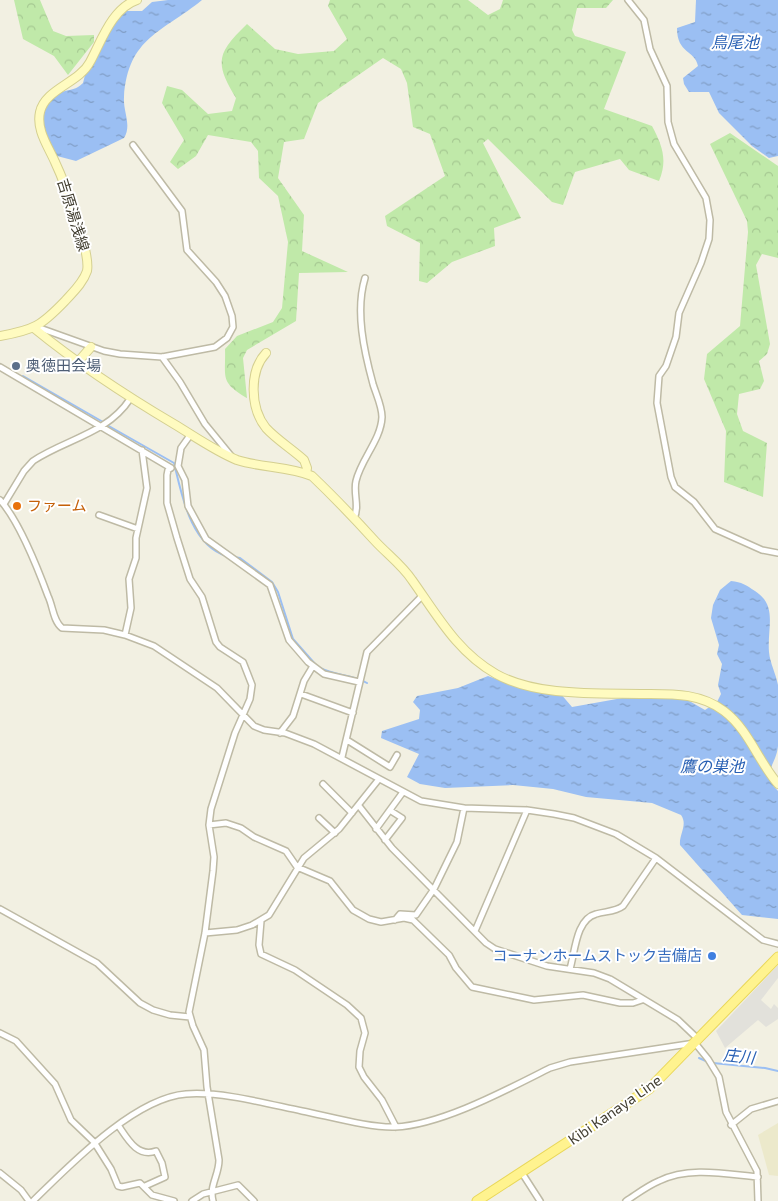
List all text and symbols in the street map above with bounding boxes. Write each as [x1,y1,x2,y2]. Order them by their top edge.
water label: 鳥尾池 [711,32,761,51]
street label: 吉原湯浅線 [54,176,94,253]
place label: 奥徳田会場 [26,356,101,374]
marker: 奥徳田会場 [10,360,22,372]
place label: ファーム [27,496,87,514]
marker: ファーム [11,500,23,512]
water label: 鷹の巣池 [680,756,746,775]
place label: コーナンホームストック吉備店 [492,946,702,964]
marker: コーナンホームストック吉備店 [706,950,718,962]
water label: 庄川 [722,1044,758,1067]
street label: Kibi Kanaya Line [564,1070,665,1148]

